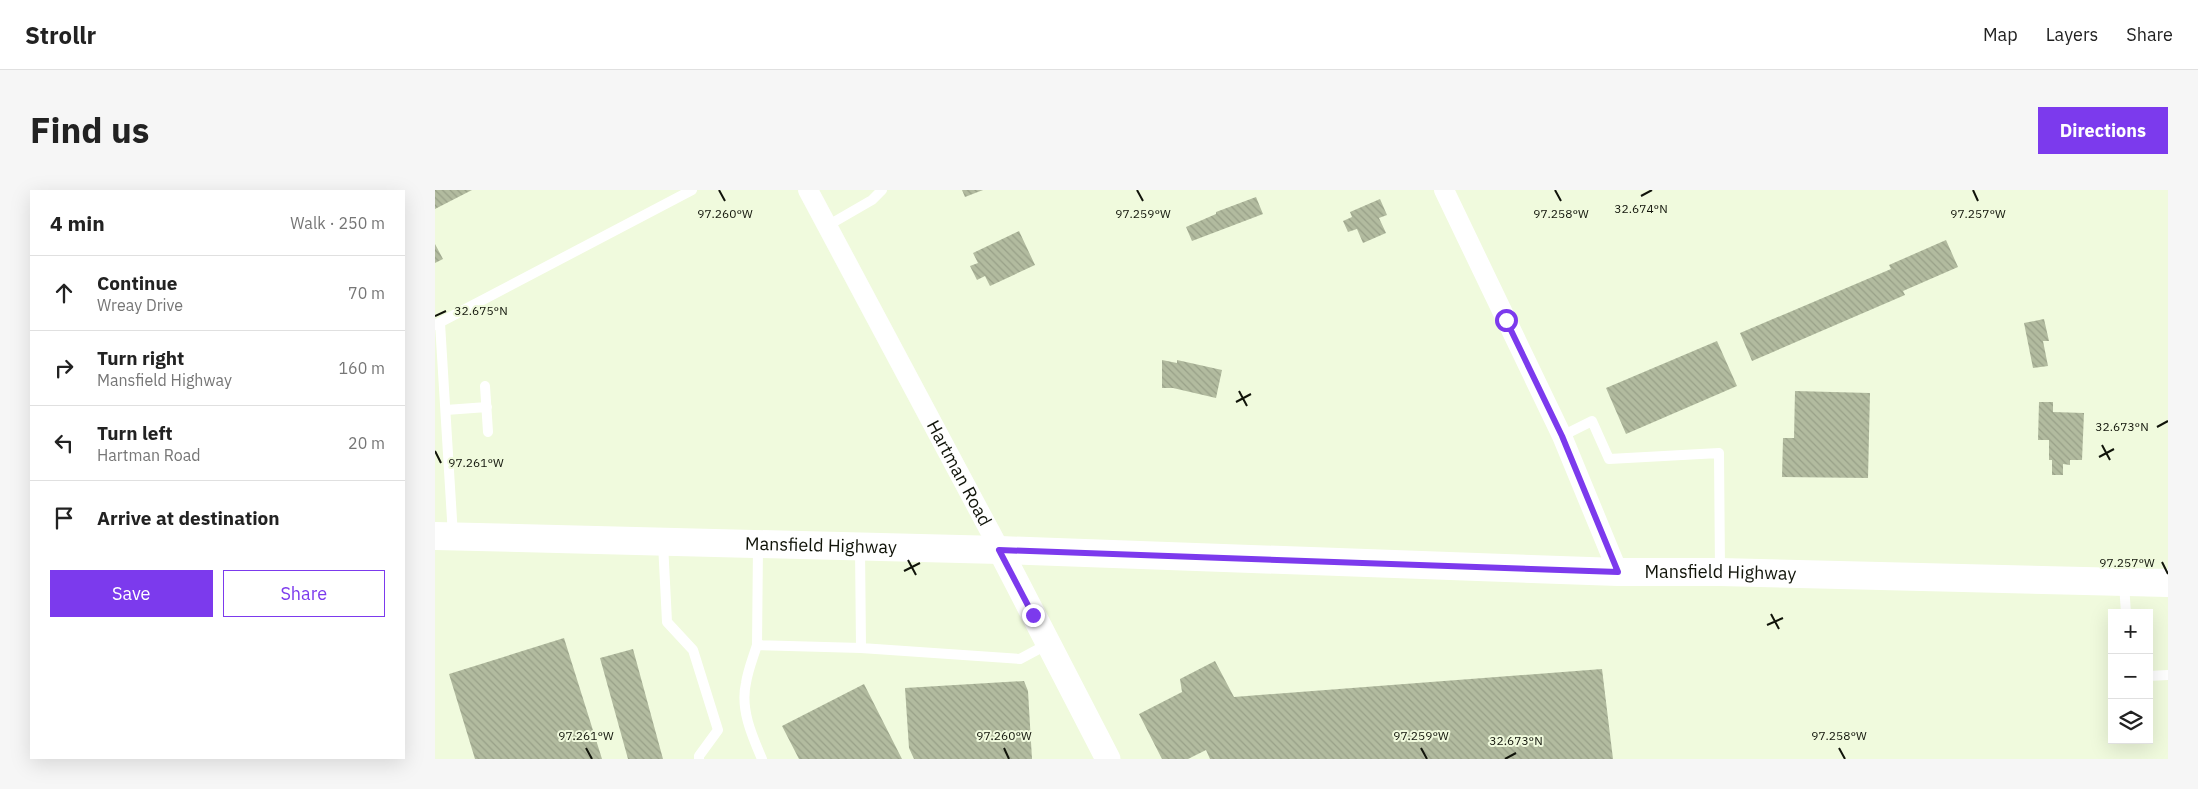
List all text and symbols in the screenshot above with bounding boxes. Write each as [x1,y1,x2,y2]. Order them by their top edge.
text: Strollr [25,19,96,51]
text: Map [1983,23,2018,46]
text: Layers [2046,23,2098,46]
text: Share [2126,23,2173,46]
text: Find us [30,107,149,153]
button: Directions [2038,107,2168,154]
text: 32.674°N [1614,201,1668,216]
text: 97.260°W [697,206,753,221]
text: 97.259°W [1115,206,1171,221]
text: 97.258°W [1533,206,1589,221]
text: 97.257°W [1950,206,2006,221]
text: 4 min [50,209,105,237]
text: Walk · 250 m [290,213,385,233]
text: Continue [97,271,177,295]
icon: ahead [50,279,78,307]
text: 70 m [348,283,385,303]
text: Wreay Drive [97,295,183,315]
text: 32.675°N [454,303,508,318]
route start [1495,309,1518,332]
text: Turn right [97,346,184,370]
icon: right [50,354,78,382]
text: 160 m [338,358,385,378]
text: Mansfield Highway [97,370,232,390]
street label: Hartman Road [922,416,997,530]
text: 32.673°N [2095,419,2149,434]
text: Turn left [97,421,173,445]
icon: left [50,429,78,457]
text: 20 m [348,433,385,453]
text: Hartman Road [97,445,201,465]
text: 97.261°W [448,455,504,470]
icon: arrive [50,504,78,532]
text: Arrive at destination [97,506,280,530]
street label: Mansfield Highway [745,532,897,558]
text: 97.257°W [2099,555,2155,570]
street label: Mansfield Highway [1644,560,1797,585]
button: Save [50,570,213,617]
button: Share [223,570,385,617]
route end [1022,604,1045,627]
map controls [2108,609,2153,744]
button: + [2108,609,2153,654]
button: − [2108,654,2153,699]
button: layers [2108,699,2153,744]
text: 97.261°W [558,728,614,743]
text: 97.260°W [976,728,1032,743]
text: 97.259°W [1393,728,1449,743]
text: 97.258°W [1811,728,1867,743]
text: 32.673°N [1489,733,1543,748]

